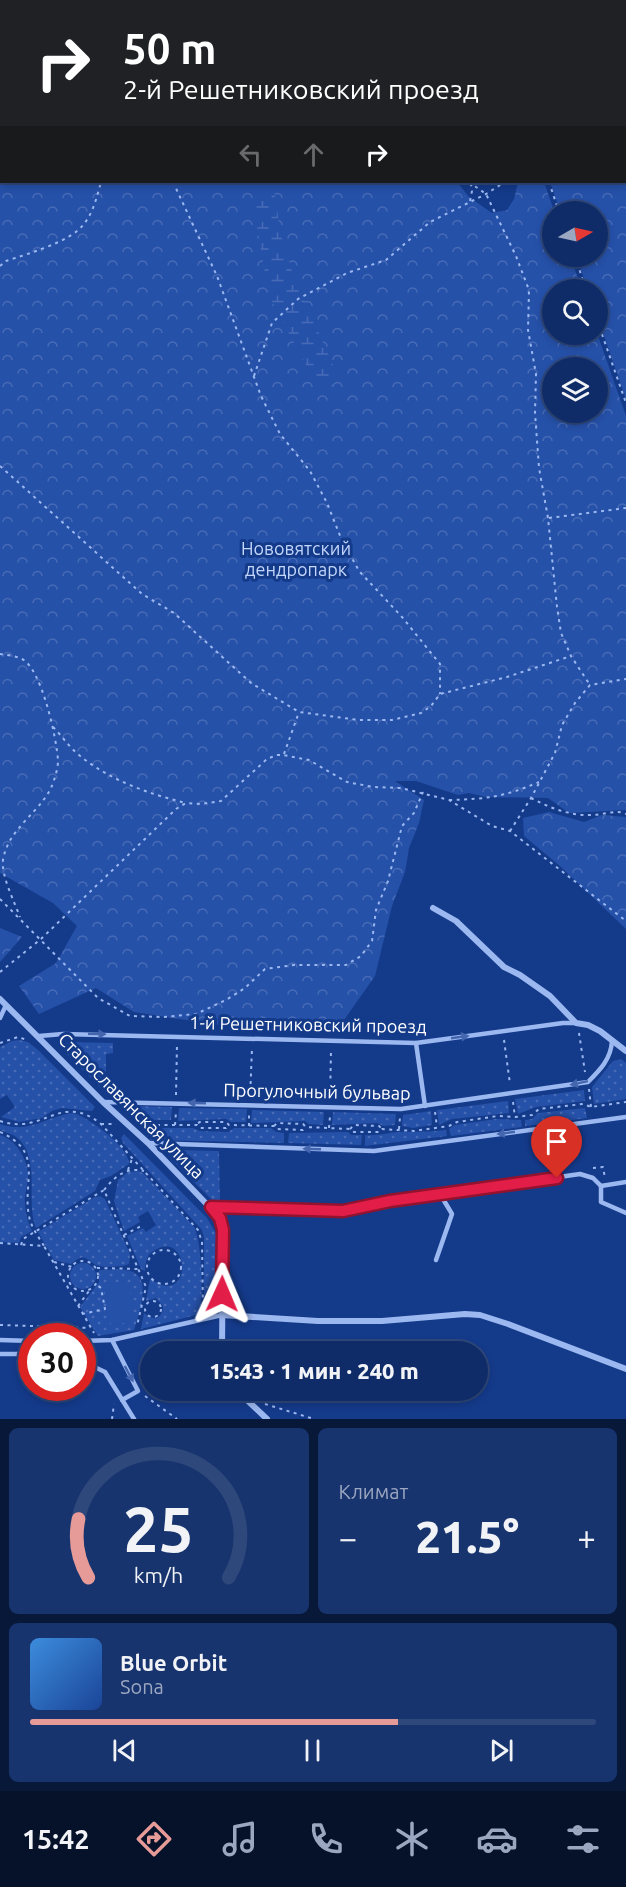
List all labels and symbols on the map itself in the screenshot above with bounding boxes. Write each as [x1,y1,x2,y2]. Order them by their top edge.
north arrow [542,201,608,267]
park label: Нововятский дендропарк [241,538,351,579]
street label: 1-й Решетниковский проезд [189,1012,427,1036]
street label: Старославянская улица [55,1028,209,1182]
one-way arrow [88,1030,107,1039]
one-way arrow [450,1032,469,1041]
street label: Прогулочный бульвар [223,1079,411,1103]
one-way arrow [569,1079,588,1088]
one-way arrow [188,1099,207,1108]
pin [531,1116,582,1178]
one-way arrow [496,1128,515,1138]
one-way arrow [302,1144,321,1153]
position arrow [190,1262,254,1326]
speed limit sign: 30 [18,1323,96,1401]
one-way arrow [124,1365,134,1382]

